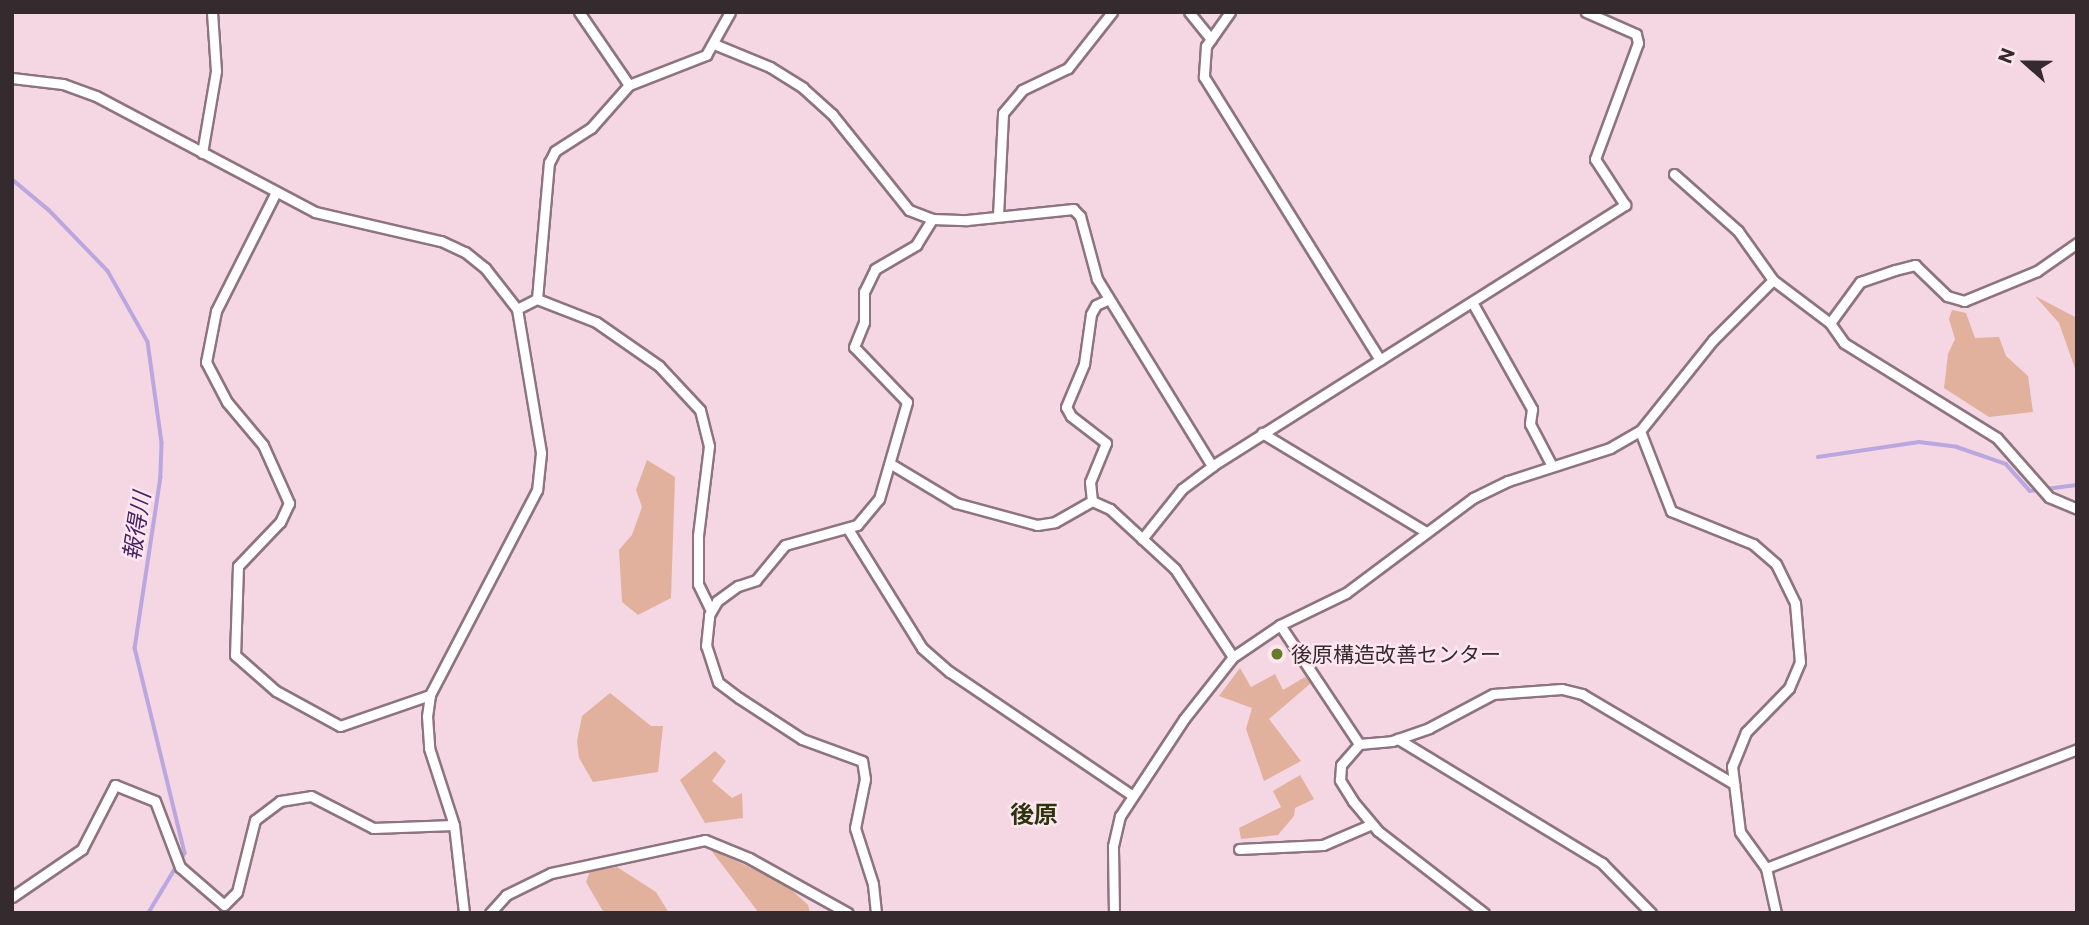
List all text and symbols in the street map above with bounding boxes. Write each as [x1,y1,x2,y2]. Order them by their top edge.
north arrow [1991,28,2061,98]
text: N [1993,45,2019,66]
water label: 報得川 [117,490,155,562]
place label: 後原構造改善センター [1291,641,1501,667]
marker: 後原構造改善センター [1269,646,1285,662]
district label: 後原 [1010,800,1058,828]

